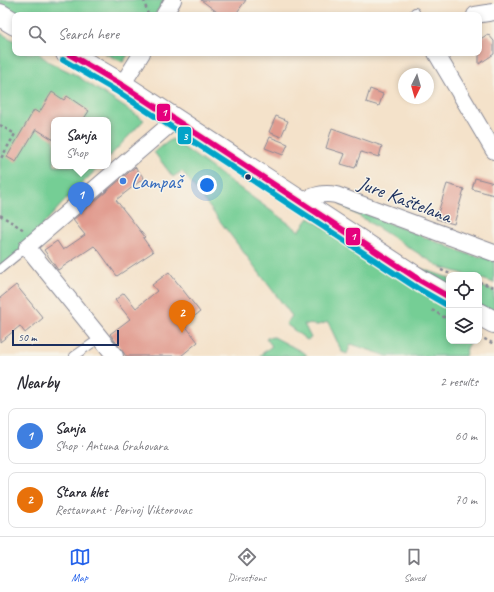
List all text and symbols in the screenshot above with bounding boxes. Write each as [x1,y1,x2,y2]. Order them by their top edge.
search box [12,12,482,56]
icon: search [26,23,48,45]
text: Search here [58,25,119,44]
north arrow [398,68,434,104]
line badge: 1 [156,103,171,122]
text: 1 [162,105,168,119]
popup [51,117,111,169]
text: Sanja [66,126,96,145]
line badge: 3 [177,126,192,145]
text: 3 [183,129,189,143]
text: Shop [66,145,88,161]
place label: Lampaš [131,169,185,194]
street label: Jure Kaštelana [354,170,457,229]
unlabelled marker [243,172,253,182]
your location [197,175,217,195]
marker: Lampaš [118,176,128,186]
pin: 1 [68,182,94,215]
line badge: 1 [345,227,361,246]
text: 1 [351,229,357,243]
map controls [446,272,482,344]
button: locate [446,272,482,308]
pin: 2 [169,300,195,333]
button: layers [446,308,482,344]
scale bar [12,328,119,347]
text: 50 m [18,330,37,344]
text: Nearby [16,372,59,393]
text: 2 results [440,374,478,390]
text: Sanja [55,419,85,438]
text: 1 [27,428,33,444]
text: 60 m [455,428,477,444]
text: Shop · Antuna Grahovara [55,438,168,454]
text: Stara klet [55,483,108,502]
text: 2 [27,492,33,508]
text: 70 m [455,492,477,508]
text: Restaurant · Perivoj Viktorovac [55,502,192,518]
tab: Map [69,546,91,584]
tab: Directions [228,546,266,584]
tab: Saved [403,546,425,584]

